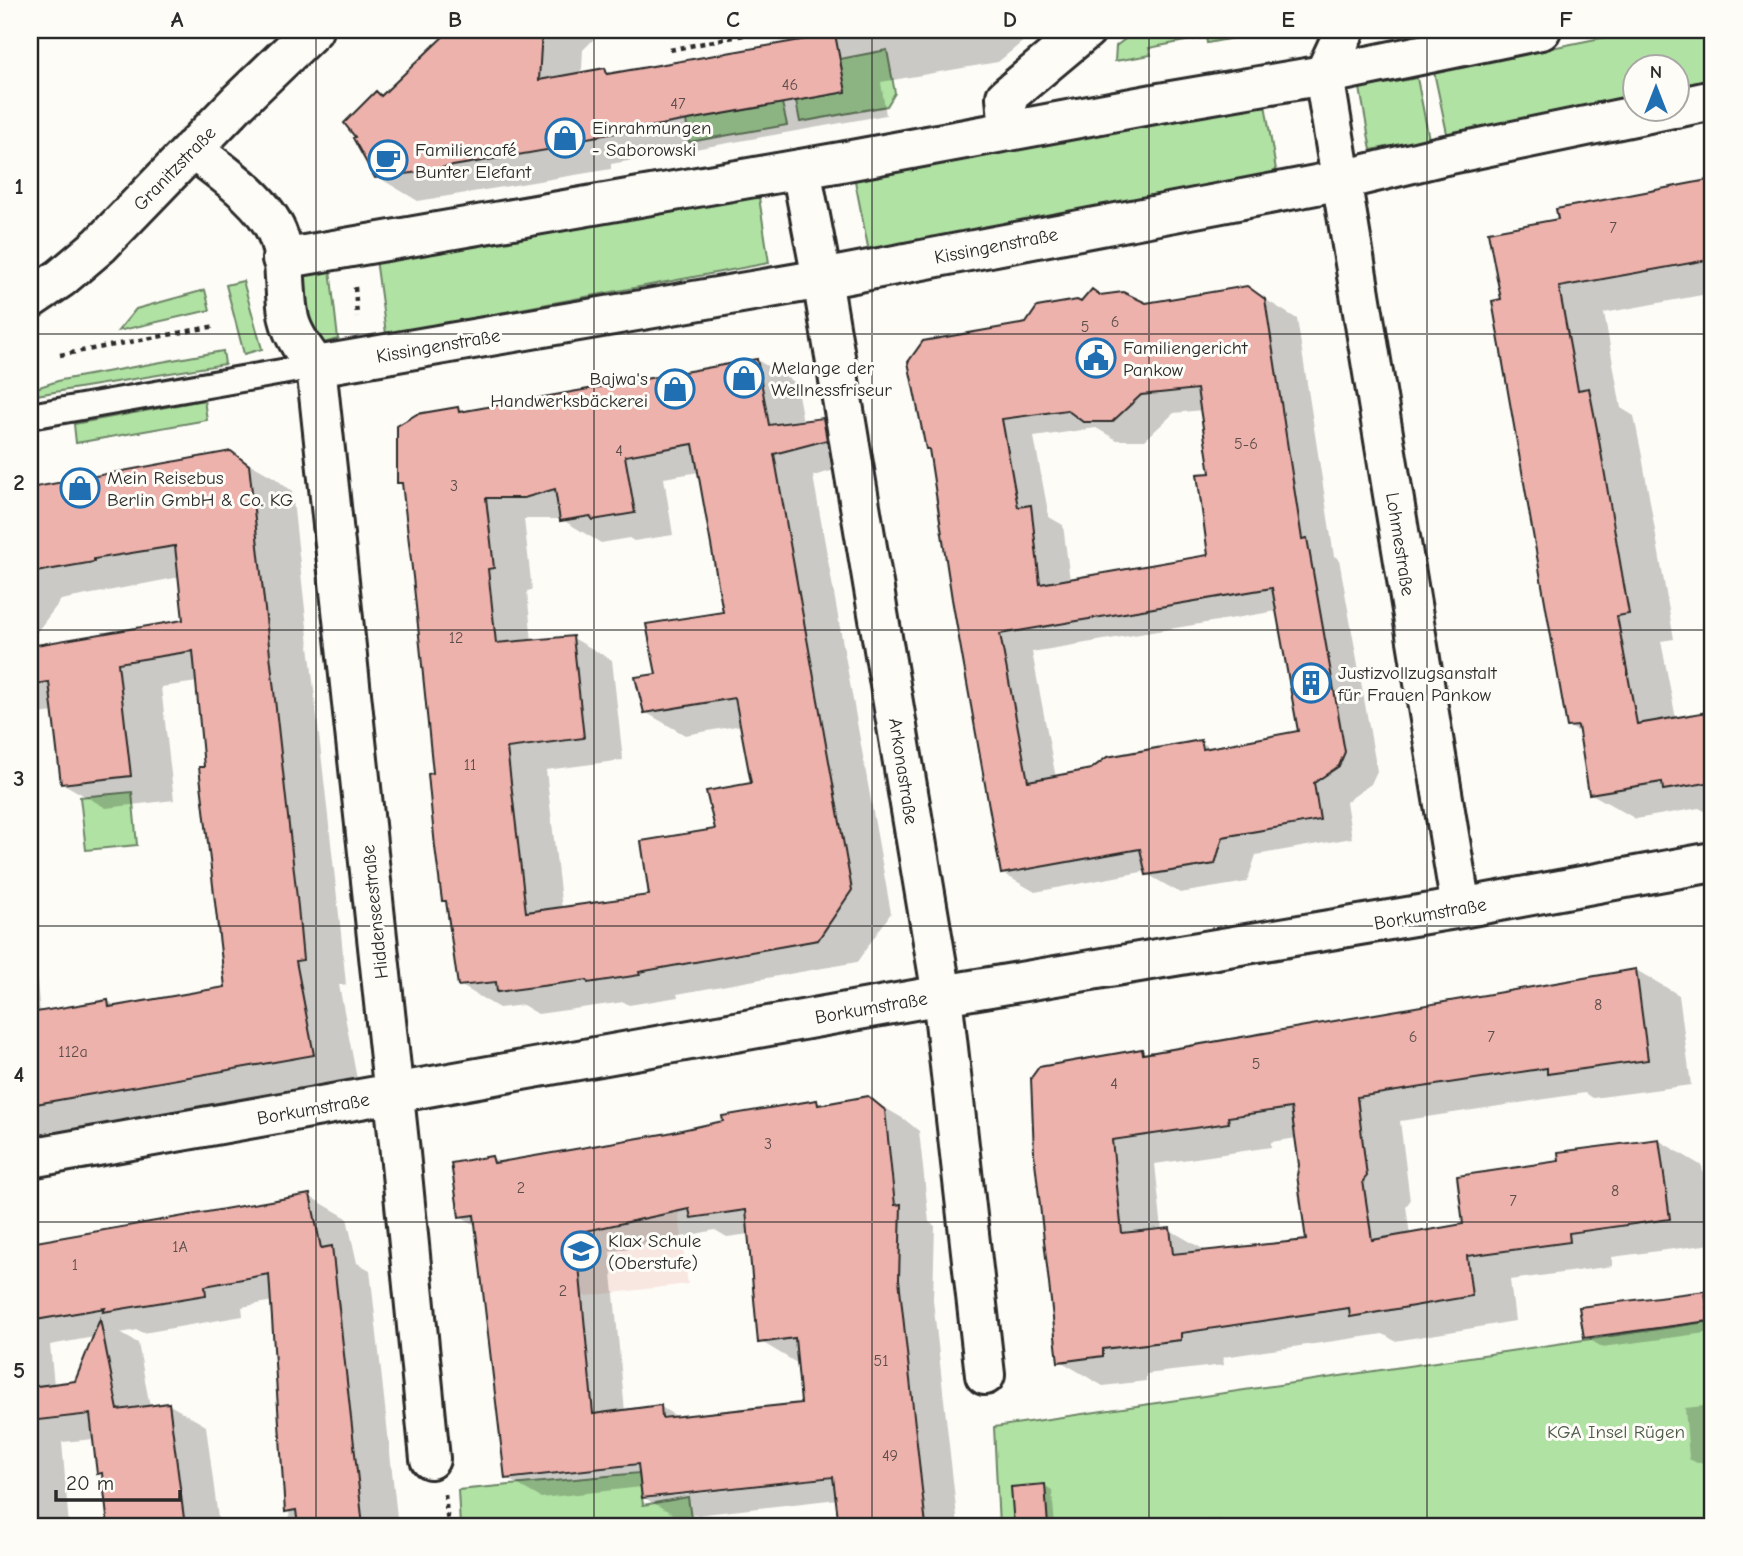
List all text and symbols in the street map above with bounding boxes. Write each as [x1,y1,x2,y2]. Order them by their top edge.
text: A [171,6,184,33]
text: B [448,6,462,33]
text: C [726,6,740,33]
text: D [1003,6,1017,33]
text: E [1281,6,1295,33]
text: F [1559,6,1573,33]
north arrow [1620,52,1690,122]
text: N [1650,61,1662,83]
house number: 46 [782,76,798,94]
house number: 47 [670,95,686,113]
shop icon: Einrahmungen - Saborowski [544,117,586,159]
place label: Einrahmungen - Saborowski [592,117,711,161]
street label: Granitzstraße [129,122,220,216]
cafe icon: Familiencafé Bunter Elefant [367,139,409,181]
place label: Familiencafé Bunter Elefant [415,139,532,183]
text: 1 [14,173,24,200]
house number: 7 [1609,219,1617,237]
street label: Kissingenstraße [932,223,1060,269]
house number: 6 [1111,313,1119,331]
house number: 5 [1081,318,1089,336]
street label: Kissingenstraße [374,324,502,368]
public building icon: Familiengericht Pankow [1075,337,1117,379]
place label: Familiengericht Pankow [1123,337,1248,381]
shop icon: Melange der Wellnessfriseur [723,357,765,399]
place label: Melange der Wellnessfriseur [771,357,892,401]
place label: Bajwa's Handwerksbäckerei [490,368,648,412]
shop icon: Bajwa's Handwerksbäckerei [654,368,696,410]
house number: 5-6 [1234,435,1258,453]
house number: 4 [615,442,623,460]
shop icon: Mein Reisebus Berlin GmbH & Co. KG [59,467,101,509]
place label: Mein Reisebus Berlin GmbH & Co. KG [107,467,293,511]
text: 2 [13,469,25,496]
house number: 3 [450,477,458,495]
street label: Lohmestraße [1381,491,1419,597]
house number: 12 [449,629,463,647]
building icon: Justizvollzugsanstalt für Frauen Pankow [1290,662,1332,704]
place label: Justizvollzugsanstalt für Frauen Pankow [1337,662,1497,706]
street label: Arkonastraße [884,716,922,826]
house number: 11 [464,756,476,774]
text: 3 [13,765,25,792]
street label: Hiddenseestraße [357,844,393,980]
street label: Borkumstraße [1372,893,1488,935]
street label: Borkumstraße [813,987,929,1029]
house number: 8 [1594,996,1602,1014]
house number: 6 [1409,1028,1417,1046]
house number: 7 [1487,1028,1495,1046]
house number: 112a [58,1043,88,1061]
house number: 5 [1252,1055,1260,1073]
text: 4 [14,1061,25,1088]
house number: 4 [1110,1075,1118,1093]
street label: Borkumstraße [255,1088,371,1130]
house number: 3 [764,1135,772,1153]
house number: 2 [517,1179,525,1197]
house number: 8 [1611,1182,1619,1200]
house number: 7 [1509,1192,1517,1210]
school or university icon: Klax Schule (Oberstufe) [560,1230,602,1272]
place label: Klax Schule (Oberstufe) [608,1230,701,1274]
house number: 1A [172,1238,188,1256]
house number: 1 [72,1256,78,1274]
house number: 2 [559,1282,567,1300]
house number: 51 [873,1352,889,1370]
text: 5 [13,1357,25,1384]
park label: KGA Insel Rügen [1547,1421,1685,1443]
house number: 49 [882,1447,898,1465]
scale bar [56,1458,180,1502]
text: 20 m [66,1471,114,1495]

